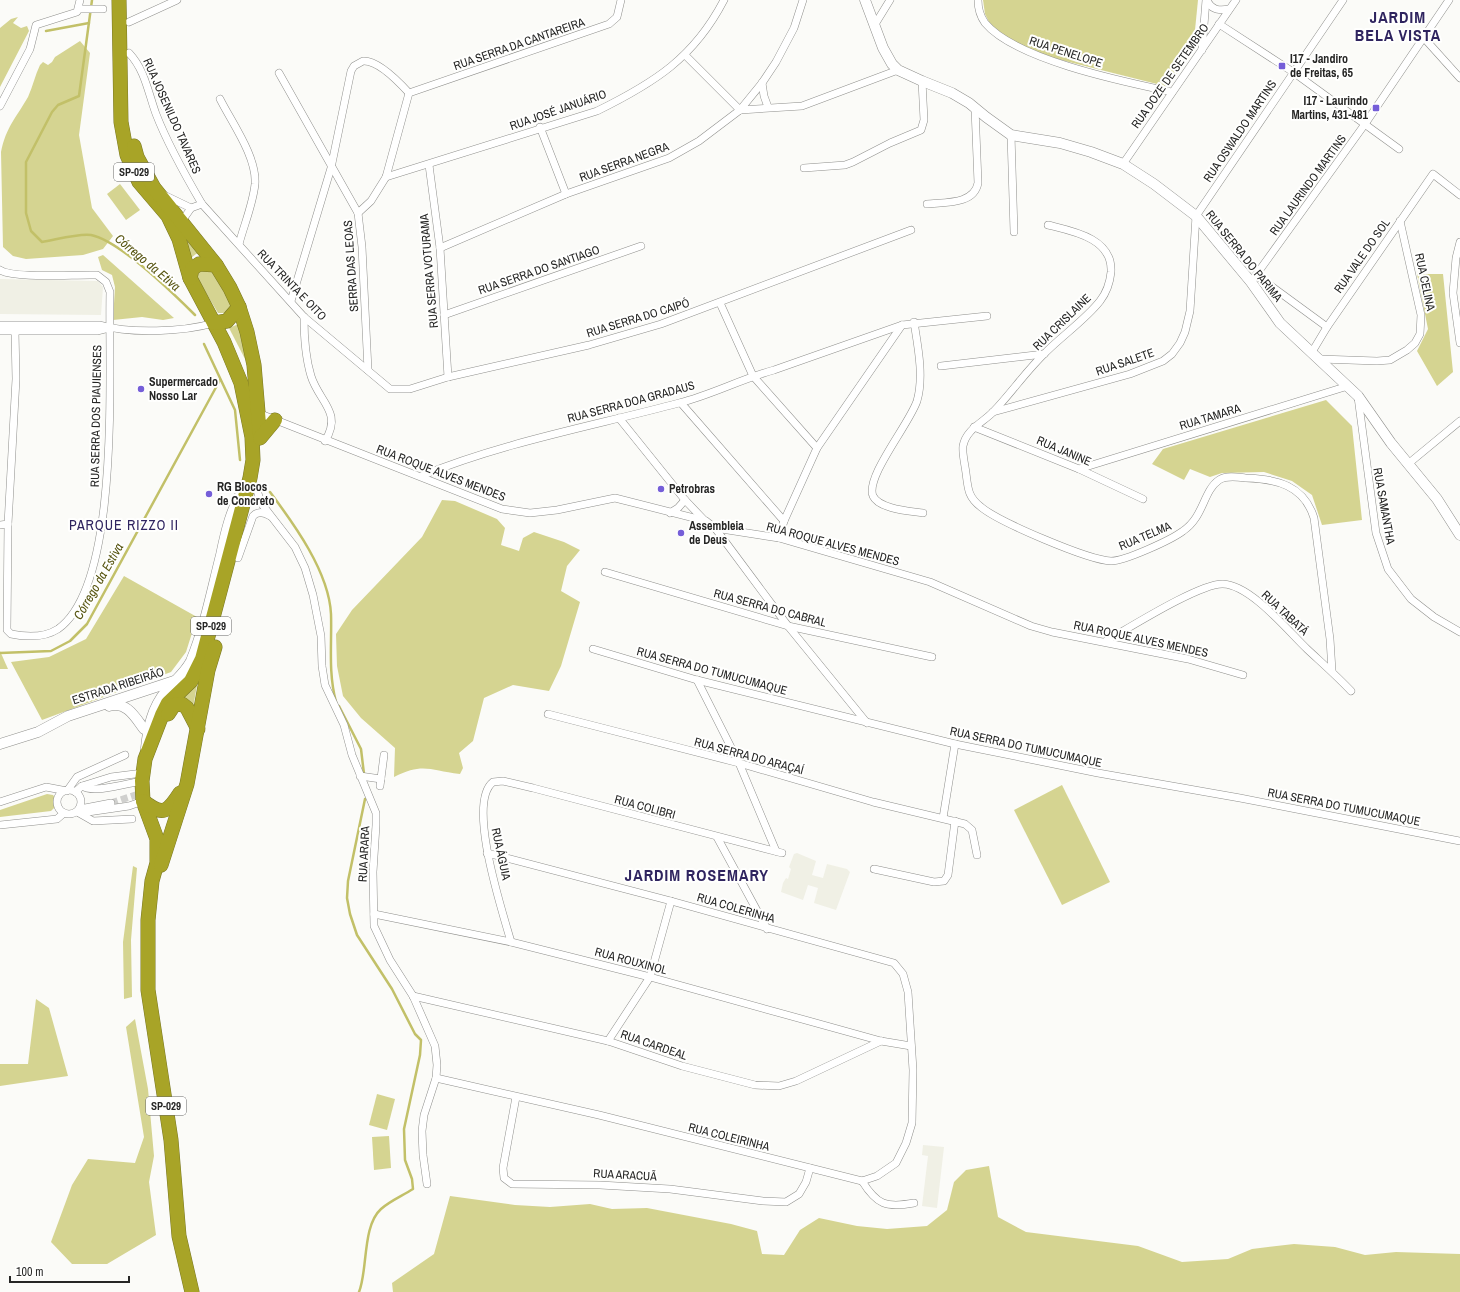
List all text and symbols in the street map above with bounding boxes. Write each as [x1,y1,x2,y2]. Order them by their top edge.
district label: JARDIM BELA VISTA [1355,6,1441,46]
street label: RUA SERRA DA CANTAREIRA [451,14,587,74]
street label: RUA DOZE DE SETEMBRO [1128,20,1213,132]
street label: RUA PENELOPE [1027,33,1105,71]
place label: I17 - Jandiro de Freitas, 65 [1290,51,1353,81]
street label: RUA JOSENILDO TAVARES [139,56,205,177]
marker: I17 - Jandiro de Freitas, 65 [1277,61,1287,71]
street label: RUA OSWALDO MARTINS [1200,77,1280,185]
street label: RUA JOSÉ JANUÁRIO [508,86,609,134]
place label: I17 - Laurindo Martins, 431-481 [1291,93,1369,123]
marker: I17 - Laurindo Martins, 431-481 [1371,103,1381,113]
street label: RUA LAURINDO MARTINS [1266,131,1350,239]
street label: RUA SERRA NEGRA [577,138,671,186]
road number: SP-029 [114,163,154,181]
street label: RUA SERRA DO PARIMA [1202,207,1286,305]
street label: RUA SERRA VOTURAMA [416,213,442,329]
street label: RUA VALE DO SOL [1330,215,1394,296]
street label: SERRA DAS LEOAS [340,219,362,312]
water label: Córrego da Etiva [111,230,184,295]
street label: RUA SERRA DO SANTIAGO [476,242,602,298]
street label: RUA TRINTA E OITO [254,246,330,324]
street label: RUA CELINA [1411,252,1439,313]
street label: RUA CRISLAINE [1029,290,1095,354]
street label: RUA SERRA DO CAIPÓ [584,295,692,341]
street label: RUA SERRA DOS PIAUIENSES [87,344,105,487]
street label: RUA SALETE [1094,345,1156,379]
place label: Supermercado Nosso Lar [149,374,218,404]
street label: RUA SERRA DOA GRADAUS [566,377,697,427]
marker: Supermercado Nosso Lar [136,384,146,394]
street label: RUA TAMARA [1177,400,1243,434]
street label: RUA JANINE [1034,432,1094,470]
street label: RUA ROQUE ALVES MENDES [374,441,508,505]
street label: RUA SAMANTHA [1369,466,1399,546]
place label: RG Blocos de Concreto [217,479,274,509]
place label: Petrobras [669,481,715,497]
marker: Petrobras [656,484,666,494]
marker: RG Blocos de Concreto [204,489,214,499]
district label: PARQUE RIZZO II [69,516,179,534]
place label: Assembleia de Deus [689,518,744,548]
street label: RUA TELMA [1116,518,1174,554]
street label: RUA ROQUE ALVES MENDES [765,519,902,570]
marker: Assembleia de Deus [676,528,686,538]
water label: Córrego da Estiva [70,540,127,623]
street label: RUA SERRA DO CABRAL [712,585,829,631]
street label: RUA TABATÁ [1258,587,1312,639]
road number: SP-029 [191,617,231,635]
street label: RUA ROQUE ALVES MENDES [1072,617,1210,661]
street label: RUA SERRA DO TUMUCUMAQUE [635,643,789,699]
street label: ESTRADA RIBEIRÃO [70,663,166,708]
street label: RUA SERRA DO TUMUCUMAQUE [948,723,1104,771]
street label: RUA SERRA DO ARAÇAÍ [693,734,806,778]
street label: RUA SERRA DO TUMUCUMAQUE [1266,784,1422,830]
street label: RUA COLIBRI [613,791,677,823]
street label: RUA ARARA [355,825,373,883]
street label: RUA ÁGUIA [488,826,514,882]
district label: JARDIM ROSEMARY [625,864,769,886]
street label: RUA COLERINHA [695,889,777,927]
street label: RUA ROUXINOL [593,944,669,978]
street label: RUA CARDEAL [619,1026,690,1064]
road number: SP-029 [146,1097,186,1115]
street label: RUA COLEIRINHA [687,1119,772,1155]
street label: RUA ARACUÃ [593,1165,658,1185]
scale bar [10,1258,129,1284]
text: 100 m [16,1264,43,1280]

